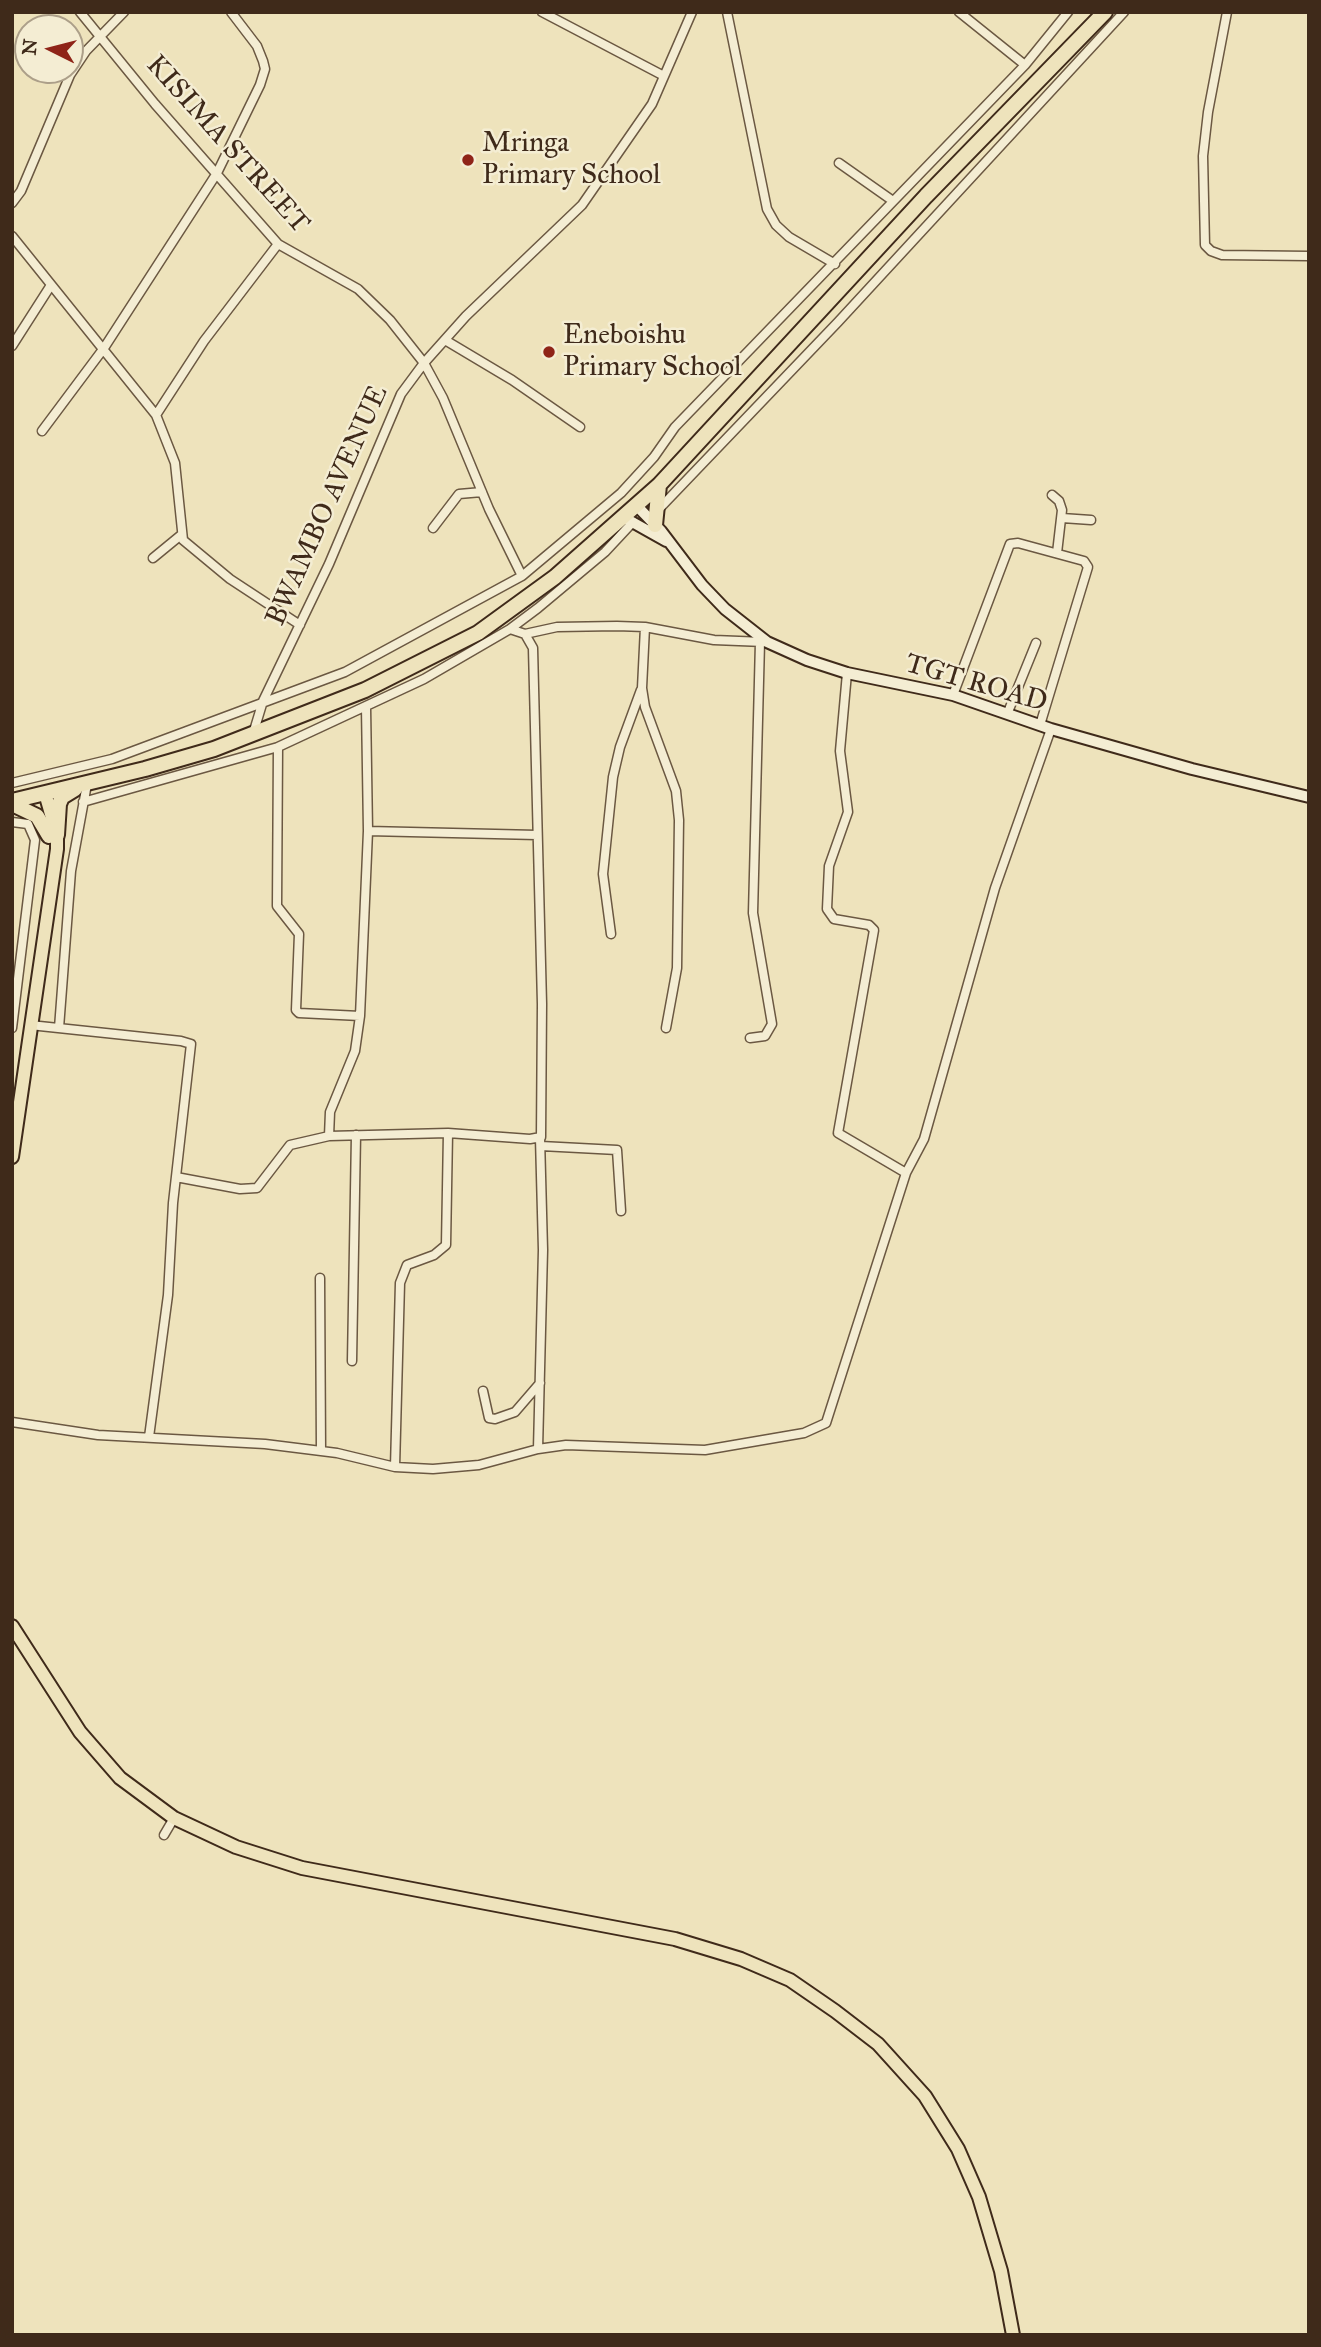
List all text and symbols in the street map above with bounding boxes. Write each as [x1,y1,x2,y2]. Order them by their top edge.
north arrow [14,14,84,84]
text: N [17,38,42,56]
street label: KISIMA STREET [138,49,316,241]
place label: Mringa Primary School [482,127,661,193]
marker: Mringa Primary School [460,152,476,168]
place label: Eneboishu Primary School [563,319,742,385]
marker: Eneboishu Primary School [541,344,557,360]
street label: BWAMBO AVENUE [260,381,396,631]
street label: TGT ROAD [901,648,1051,720]

